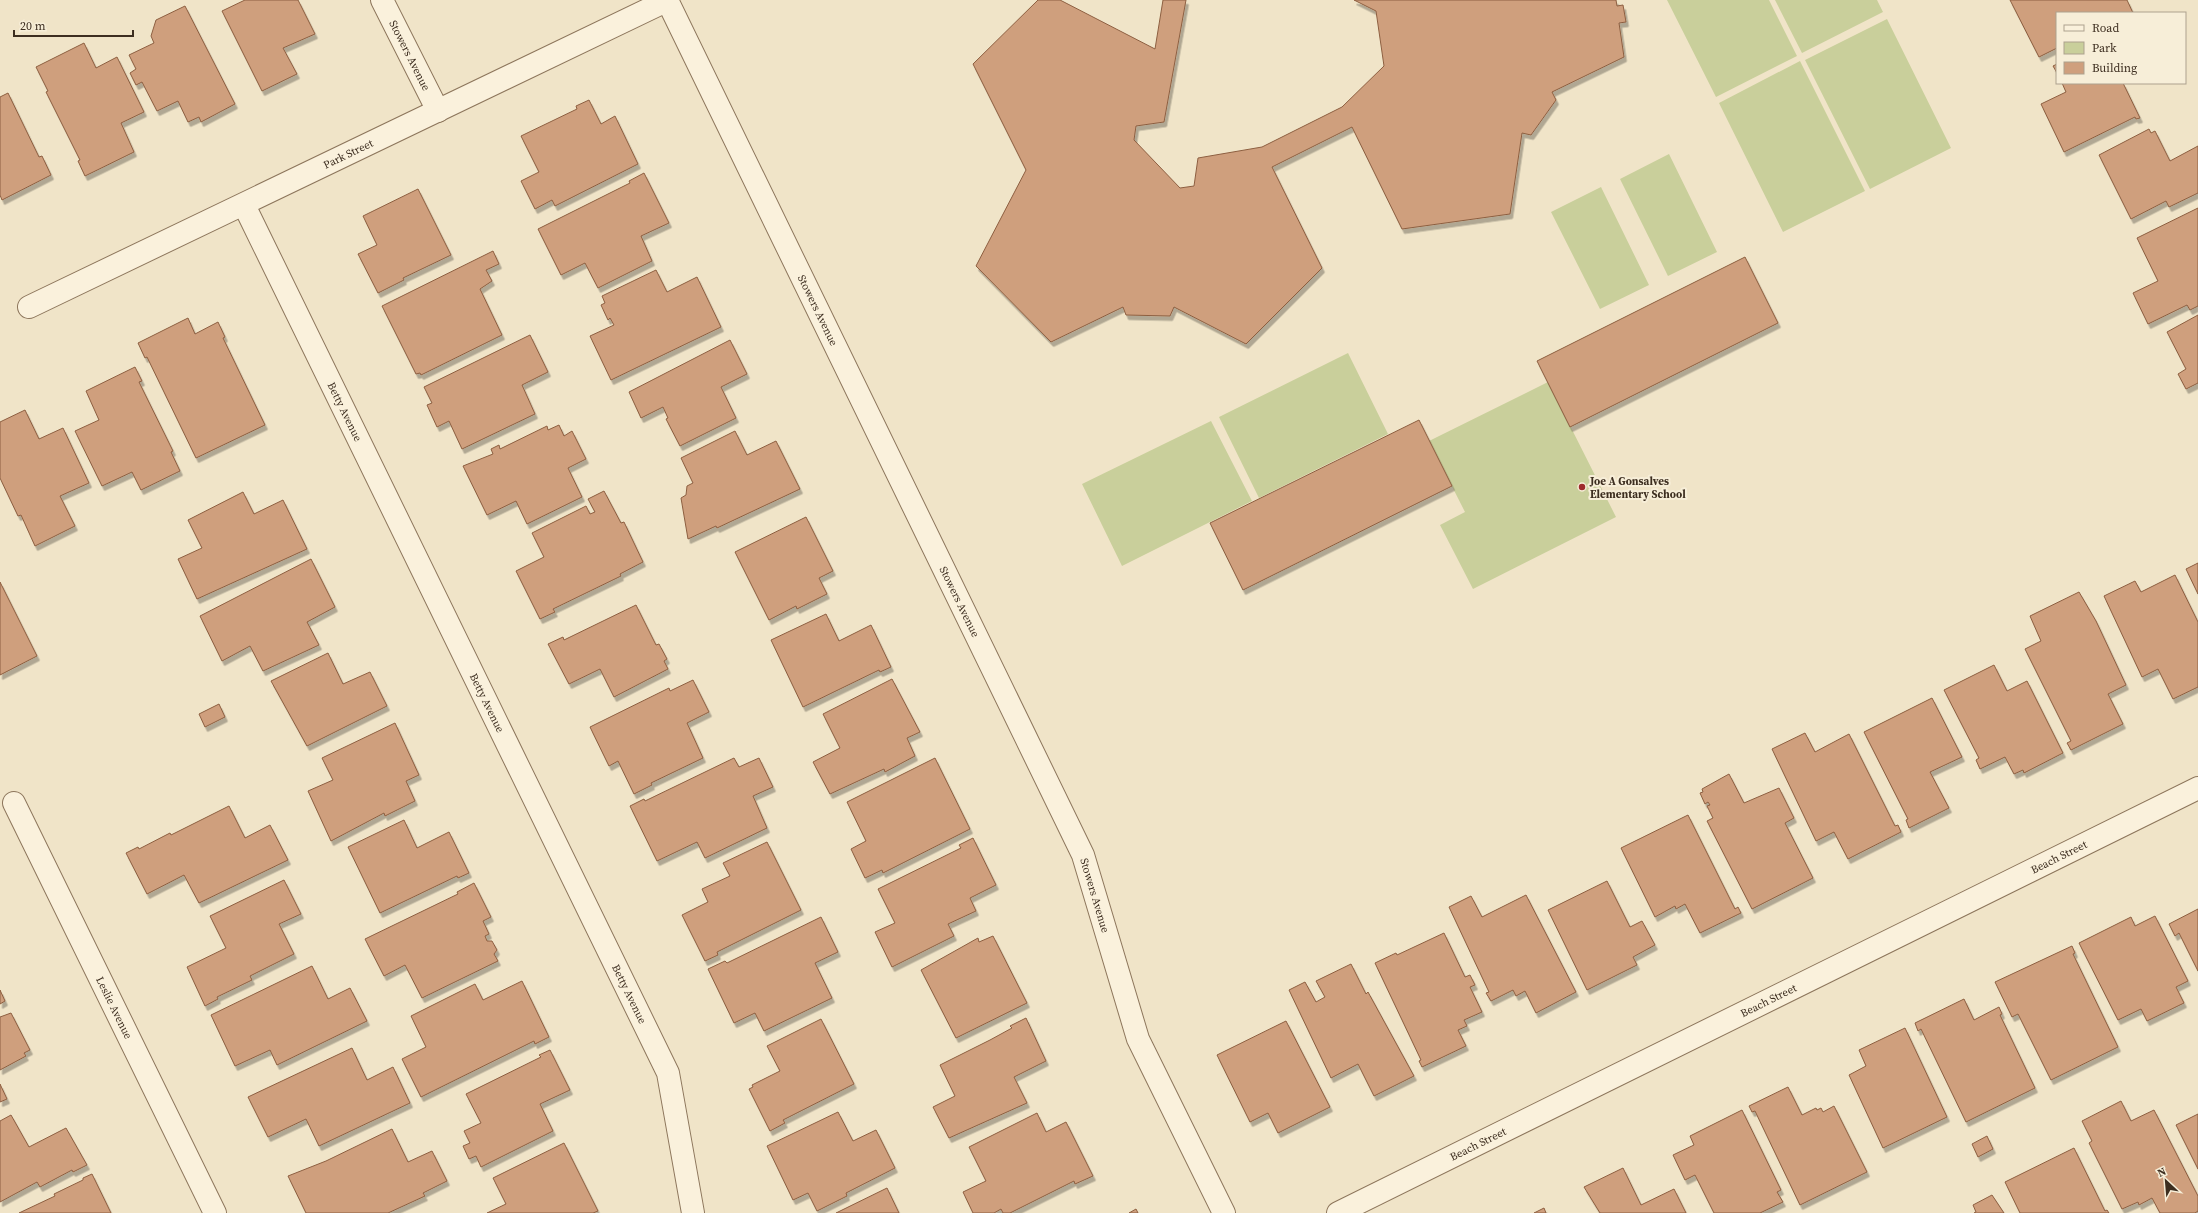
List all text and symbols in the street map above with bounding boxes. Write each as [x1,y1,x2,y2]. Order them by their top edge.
scale bar [14,12,133,38]
legend [2056,12,2186,84]
text: 20 m [20,18,46,34]
street label: Stowers Avenue [386,18,434,93]
text: Road [2092,20,2119,36]
text: Park [2092,40,2117,56]
text: Building [2092,60,2137,76]
street label: Park Street [321,135,376,172]
street label: Stowers Avenue [794,272,842,348]
street label: Betty Avenue [324,380,366,444]
place label: Joe A Gonsalves Elementary School [1589,474,1686,502]
marker: Joe A Gonsalves Elementary School [1577,482,1587,492]
street label: Stowers Avenue [936,564,983,640]
street label: Betty Avenue [466,671,508,735]
street label: Beach Street [2028,836,2090,877]
street label: Stowers Avenue [1077,856,1113,935]
street label: Betty Avenue [609,962,650,1026]
street label: Leslie Avenue [93,974,136,1042]
street label: Beach Street [1738,980,1799,1021]
street label: Beach Street [1447,1123,1509,1164]
north arrow [2146,1161,2186,1201]
text: N [2155,1164,2169,1181]

